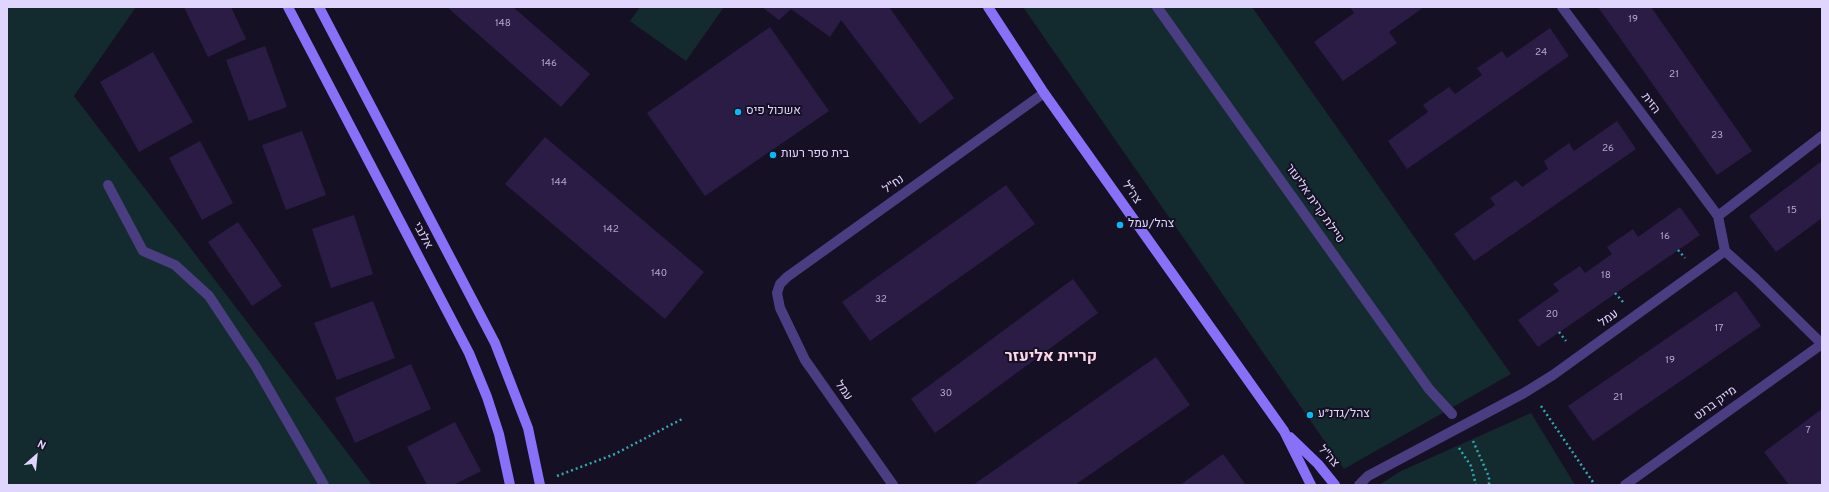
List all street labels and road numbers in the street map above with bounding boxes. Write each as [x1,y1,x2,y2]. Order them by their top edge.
street label: הזית [1638,91,1662,117]
street label: טיילת קרית אליעזר [1281,162,1347,246]
street label: נח"ל [881,173,907,197]
street label: צה"ל [1118,179,1144,207]
street label: אלנבי [409,220,435,252]
street label: עמל [1596,307,1622,331]
street label: עמל [831,378,855,404]
street label: מייק ברנט [1692,384,1740,424]
street label: צה"ל [1314,443,1342,471]

